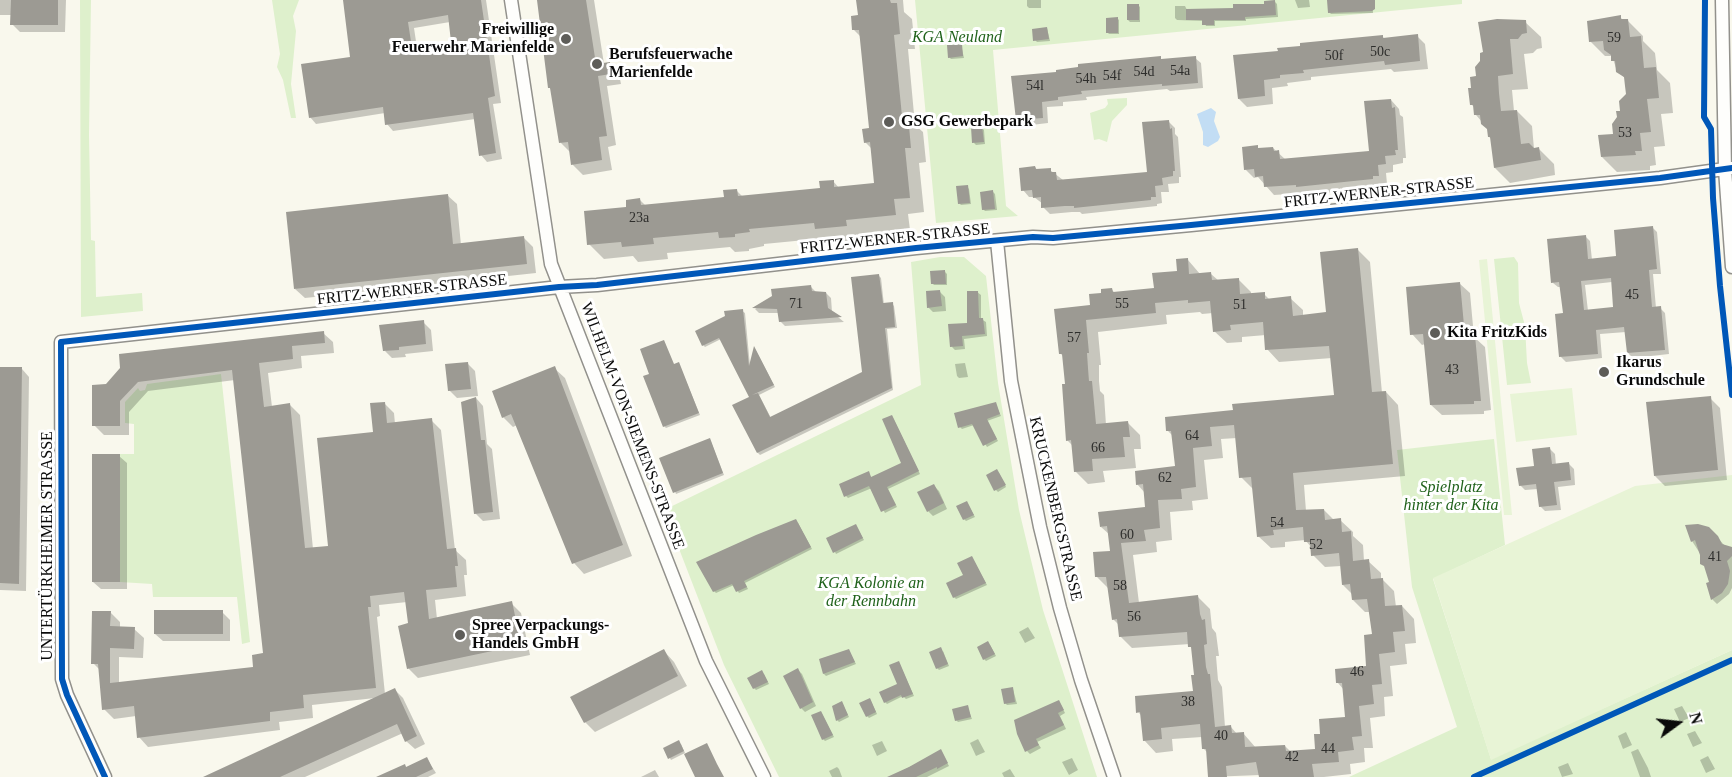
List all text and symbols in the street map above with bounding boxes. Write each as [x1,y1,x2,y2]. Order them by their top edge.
place label: Freiwillige Feuerwehr Marienfelde [392,20,554,58]
park label: KGA Neuland [912,28,1002,48]
house number: 59 [1607,30,1621,46]
marker: Freiwillige Feuerwehr Marienfelde [559,32,573,46]
house number: 50c [1370,44,1390,60]
place label: Berufsfeuerwache Marienfelde [609,45,733,83]
house number: 50f [1325,48,1343,64]
marker: Berufsfeuerwache Marienfelde [590,57,604,71]
house number: 54a [1170,63,1190,79]
house number: 54d [1134,64,1154,80]
house number: 54f [1103,68,1121,84]
house number: 54h [1076,71,1096,87]
house number: 54l [1026,78,1044,94]
place label: GSG Gewerbepark [901,112,1033,132]
marker: GSG Gewerbepark [882,115,896,129]
house number: 53 [1618,125,1632,141]
street label: FRITZ-WERNER-STRASSE [1283,173,1475,213]
house number: 23a [629,210,649,226]
street label: FRITZ-WERNER-STRASSE [799,219,991,259]
street label: FRITZ-WERNER-STRASSE [316,270,508,310]
house number: 45 [1625,287,1639,303]
house number: 71 [789,296,803,312]
house number: 55 [1115,296,1129,312]
house number: 51 [1233,297,1247,313]
street label: WILHELM-VON-SIEMENS-STRASSE [576,300,688,552]
place label: Kita FritzKids [1447,323,1547,343]
marker: Kita FritzKids [1428,326,1442,340]
house number: 57 [1067,330,1081,346]
place label: Ikarus Grundschule [1616,353,1705,391]
house number: 43 [1445,362,1459,378]
marker: Ikarus Grundschule [1597,365,1611,379]
street label: KRUCKENBERGSTRASSE [1024,415,1086,603]
house number: 64 [1185,428,1199,444]
street label: UNTERTÜRKHEIMER STRASSE [38,431,58,661]
house number: 66 [1091,440,1105,456]
house number: 62 [1158,470,1172,486]
park label: Spielplatz hinter der Kita [1403,478,1499,516]
house number: 54 [1270,515,1284,531]
house number: 60 [1120,527,1134,543]
house number: 52 [1309,537,1323,553]
house number: 41 [1708,549,1722,565]
park label: KGA Kolonie an der Rennbahn [818,574,924,612]
house number: 58 [1113,578,1127,594]
house number: 56 [1127,609,1141,625]
place label: Spree Verpackungs- Handels GmbH [472,616,609,654]
marker: Spree Verpackungs- Handels GmbH [453,628,467,642]
house number: 46 [1350,664,1364,680]
north arrow [1648,693,1708,753]
house number: 38 [1181,694,1195,710]
text: N [1686,710,1706,726]
house number: 40 [1214,728,1228,744]
house number: 44 [1321,741,1335,757]
house number: 42 [1285,749,1299,765]

